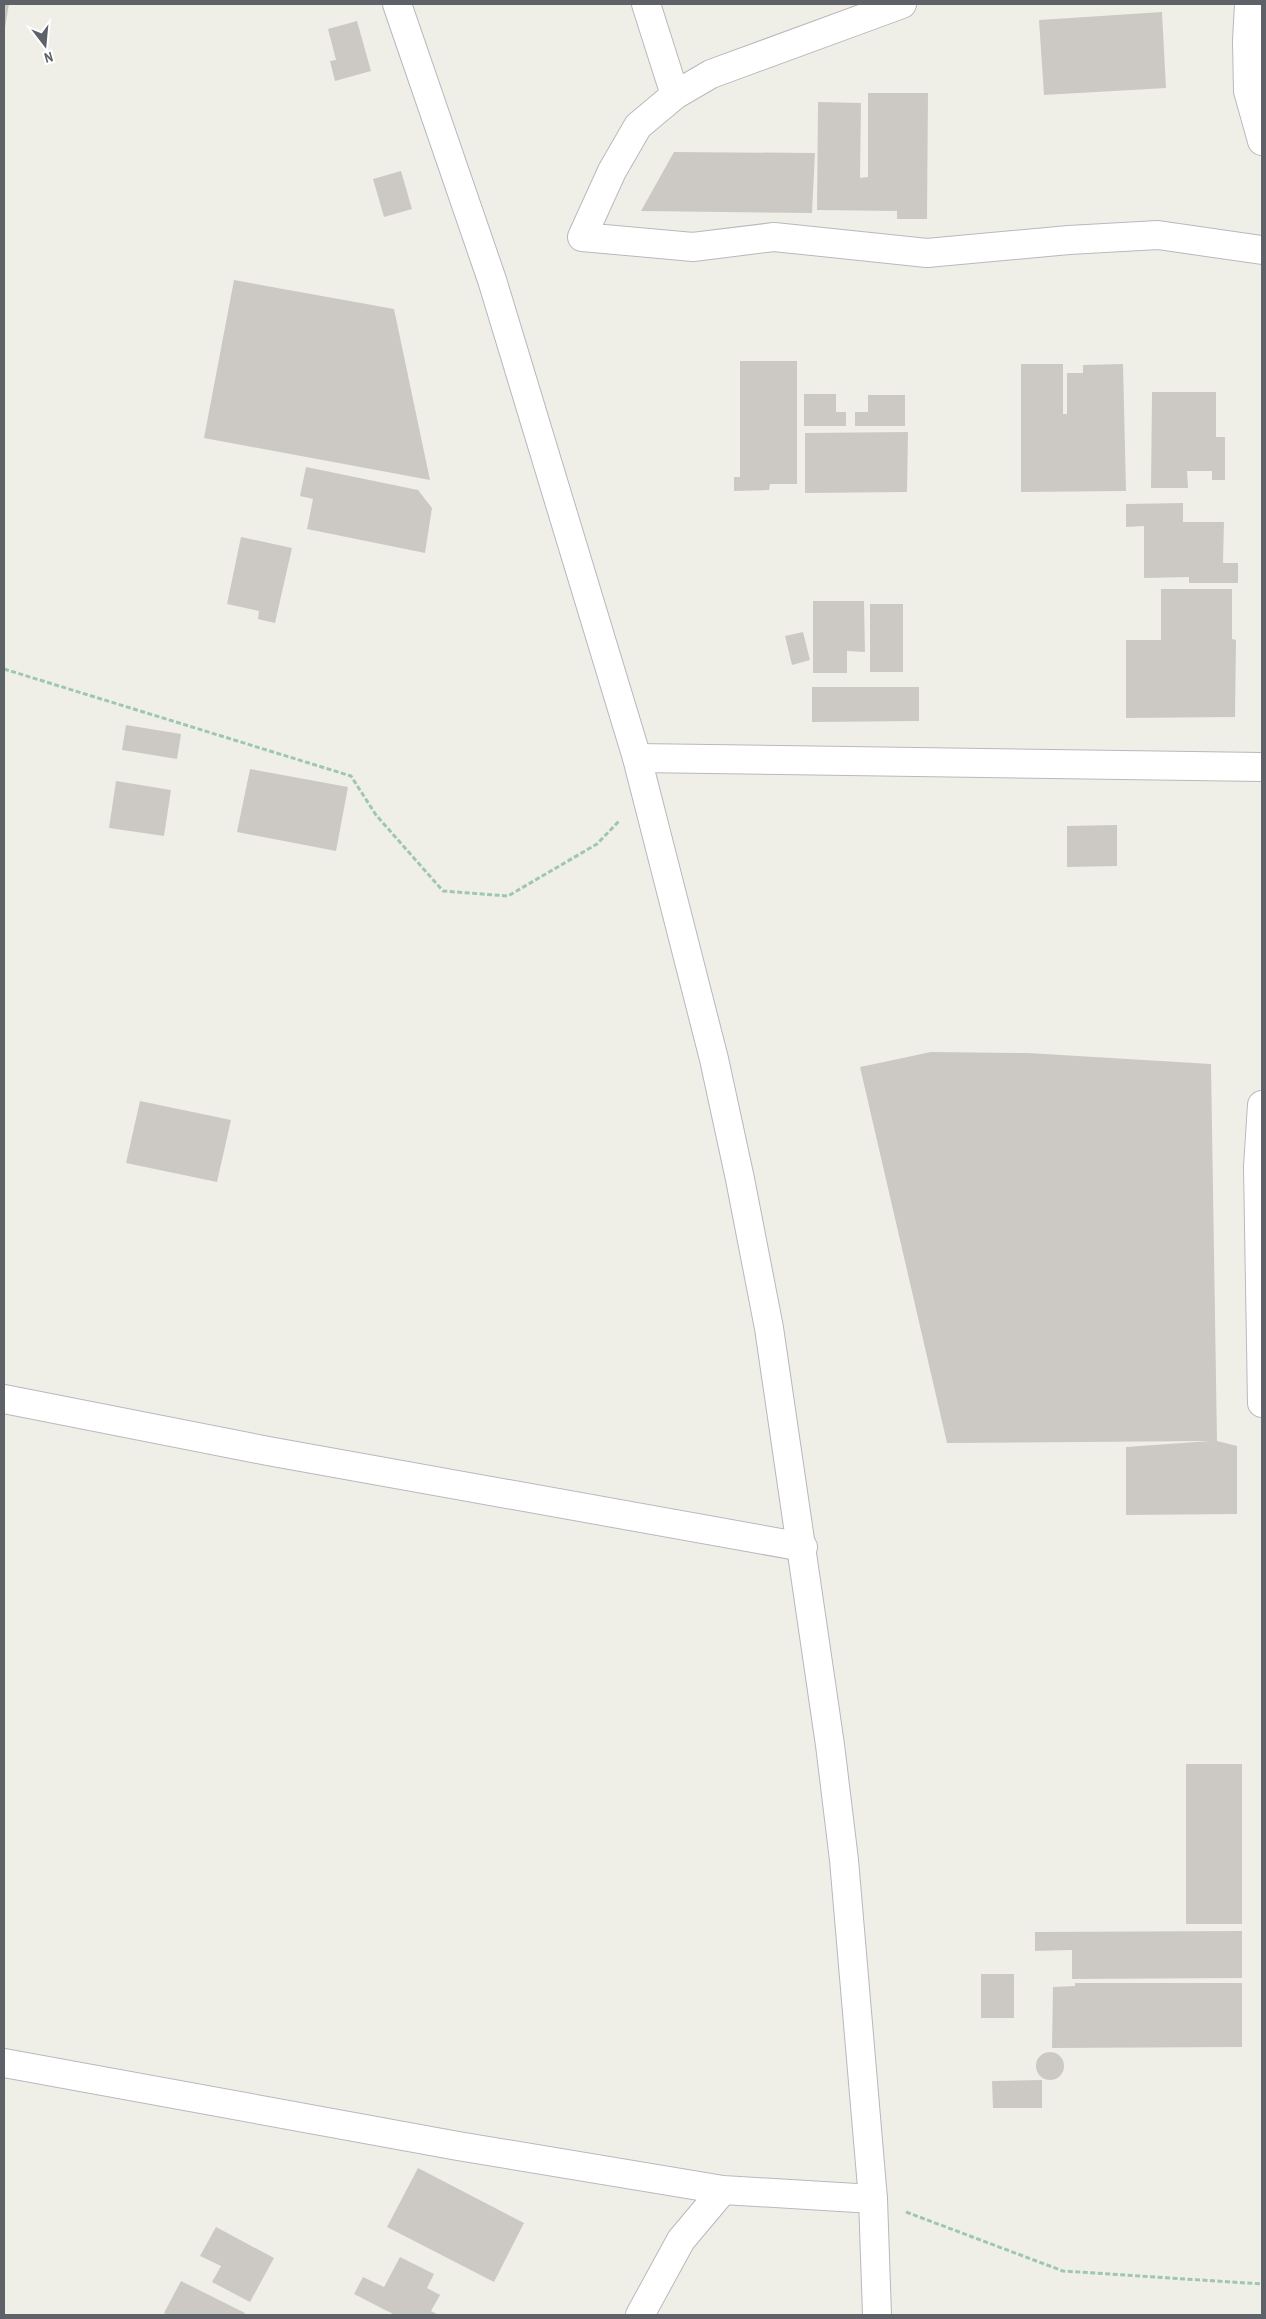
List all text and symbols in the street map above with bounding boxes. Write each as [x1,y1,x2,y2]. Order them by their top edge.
north arrow [20,20,70,70]
text: N [42,48,55,67]

